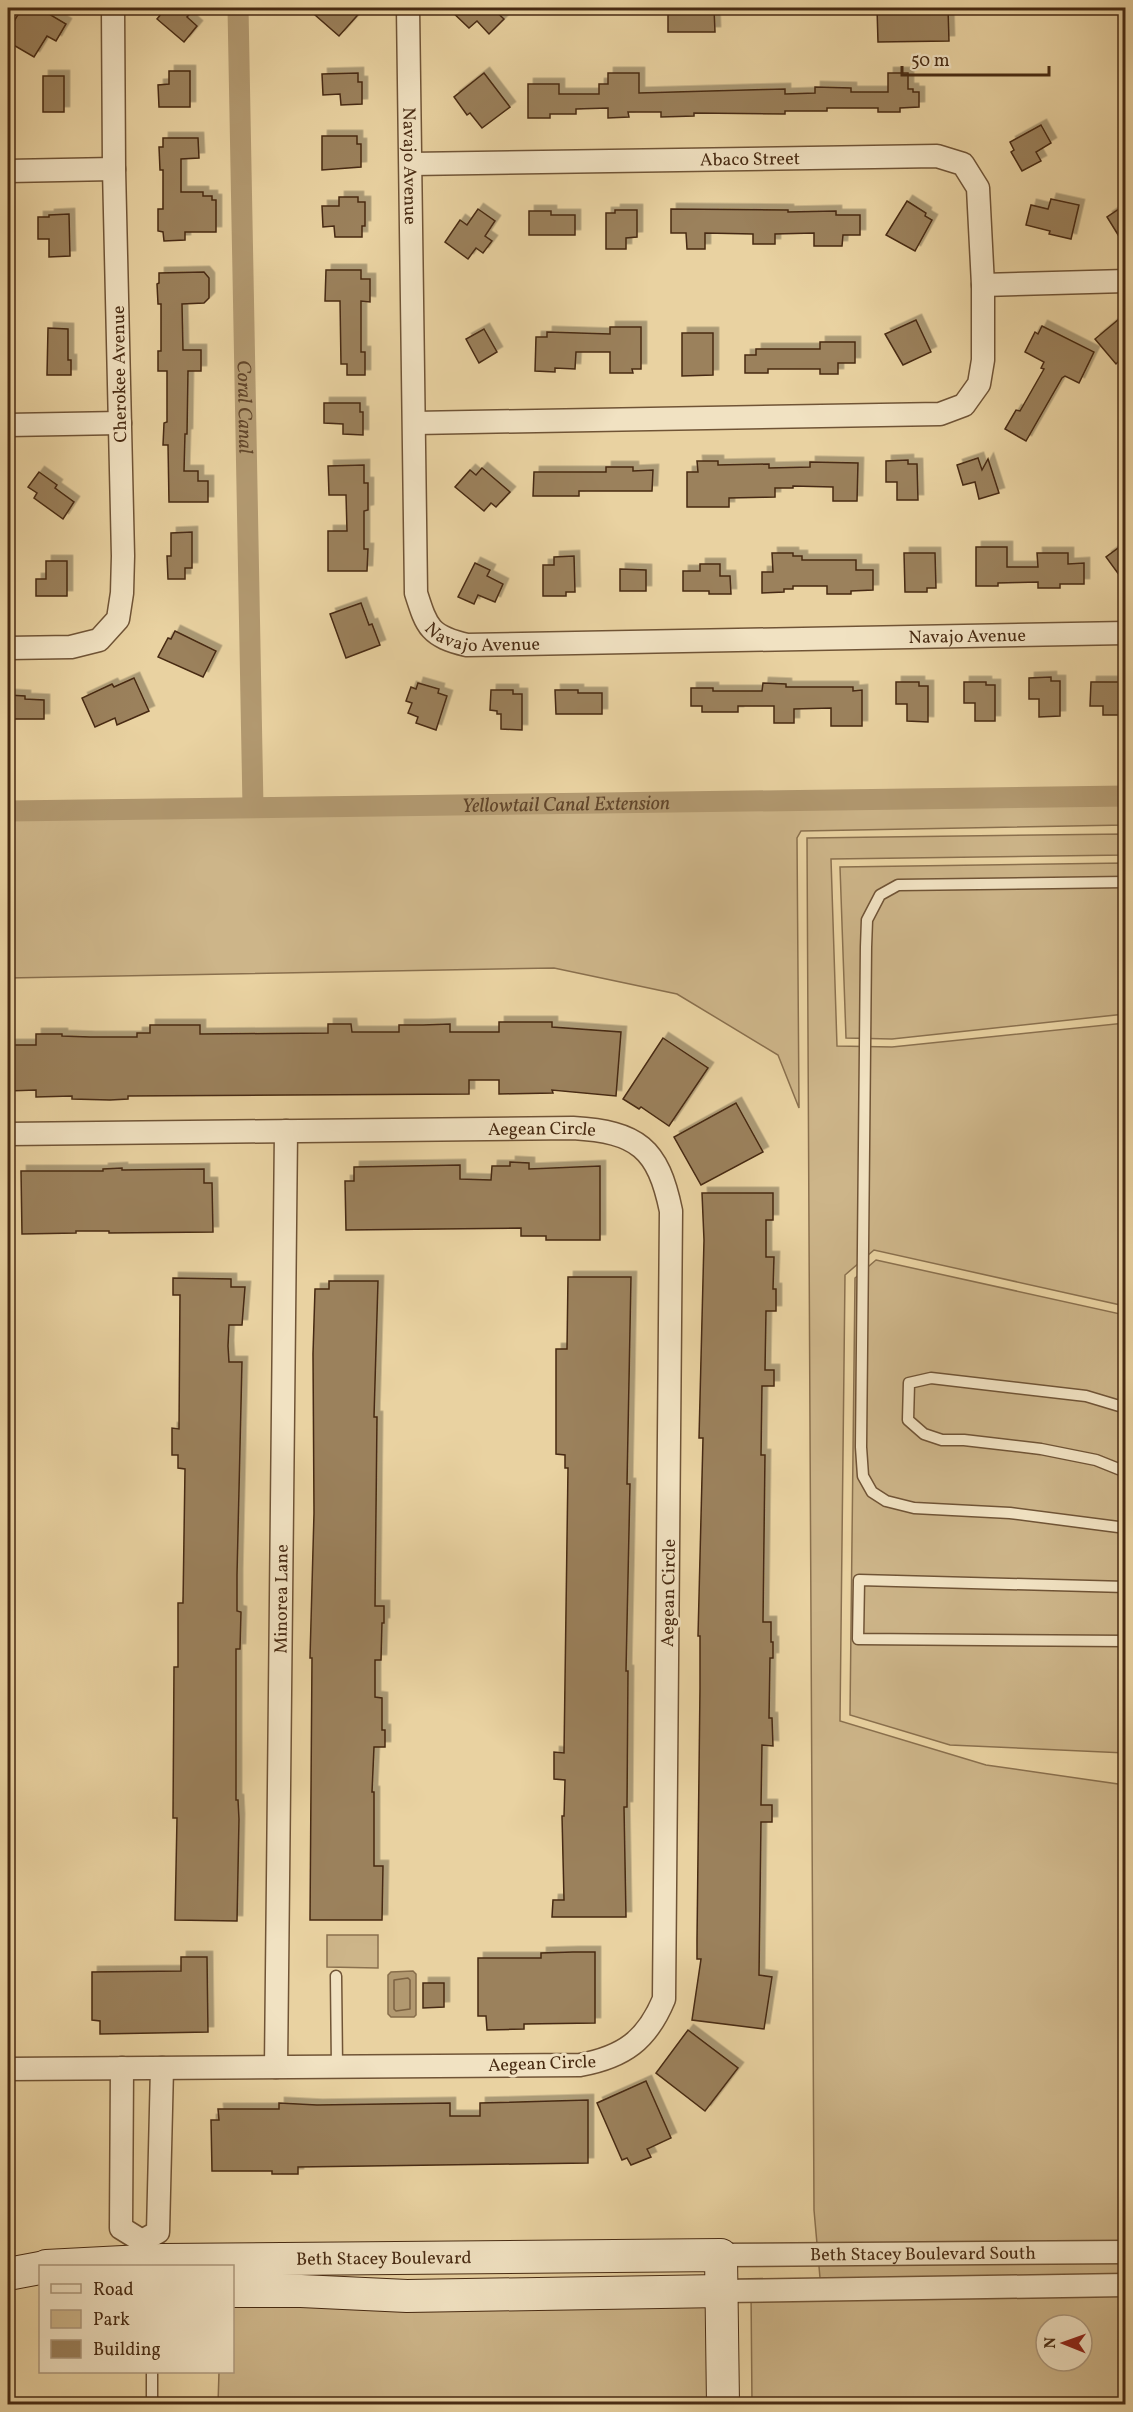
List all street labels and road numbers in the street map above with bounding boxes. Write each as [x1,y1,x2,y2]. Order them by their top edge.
street label: Navajo Avenue [395,107,422,225]
street label: Abaco Street [700,147,800,174]
street label: Cherokee Avenue [107,305,134,443]
street label: Navajo Avenue [418,617,540,659]
street label: Navajo Avenue [908,624,1026,651]
street label: Aegean Circle [488,1117,597,1144]
street label: Aegean Circle [656,1539,683,1647]
street label: Minorea Lane [269,1544,296,1654]
street label: Aegean Circle [488,2050,597,2079]
street label: Beth Stacey Boulevard South [810,2242,1036,2268]
street label: Beth Stacey Boulevard [296,2246,472,2273]

